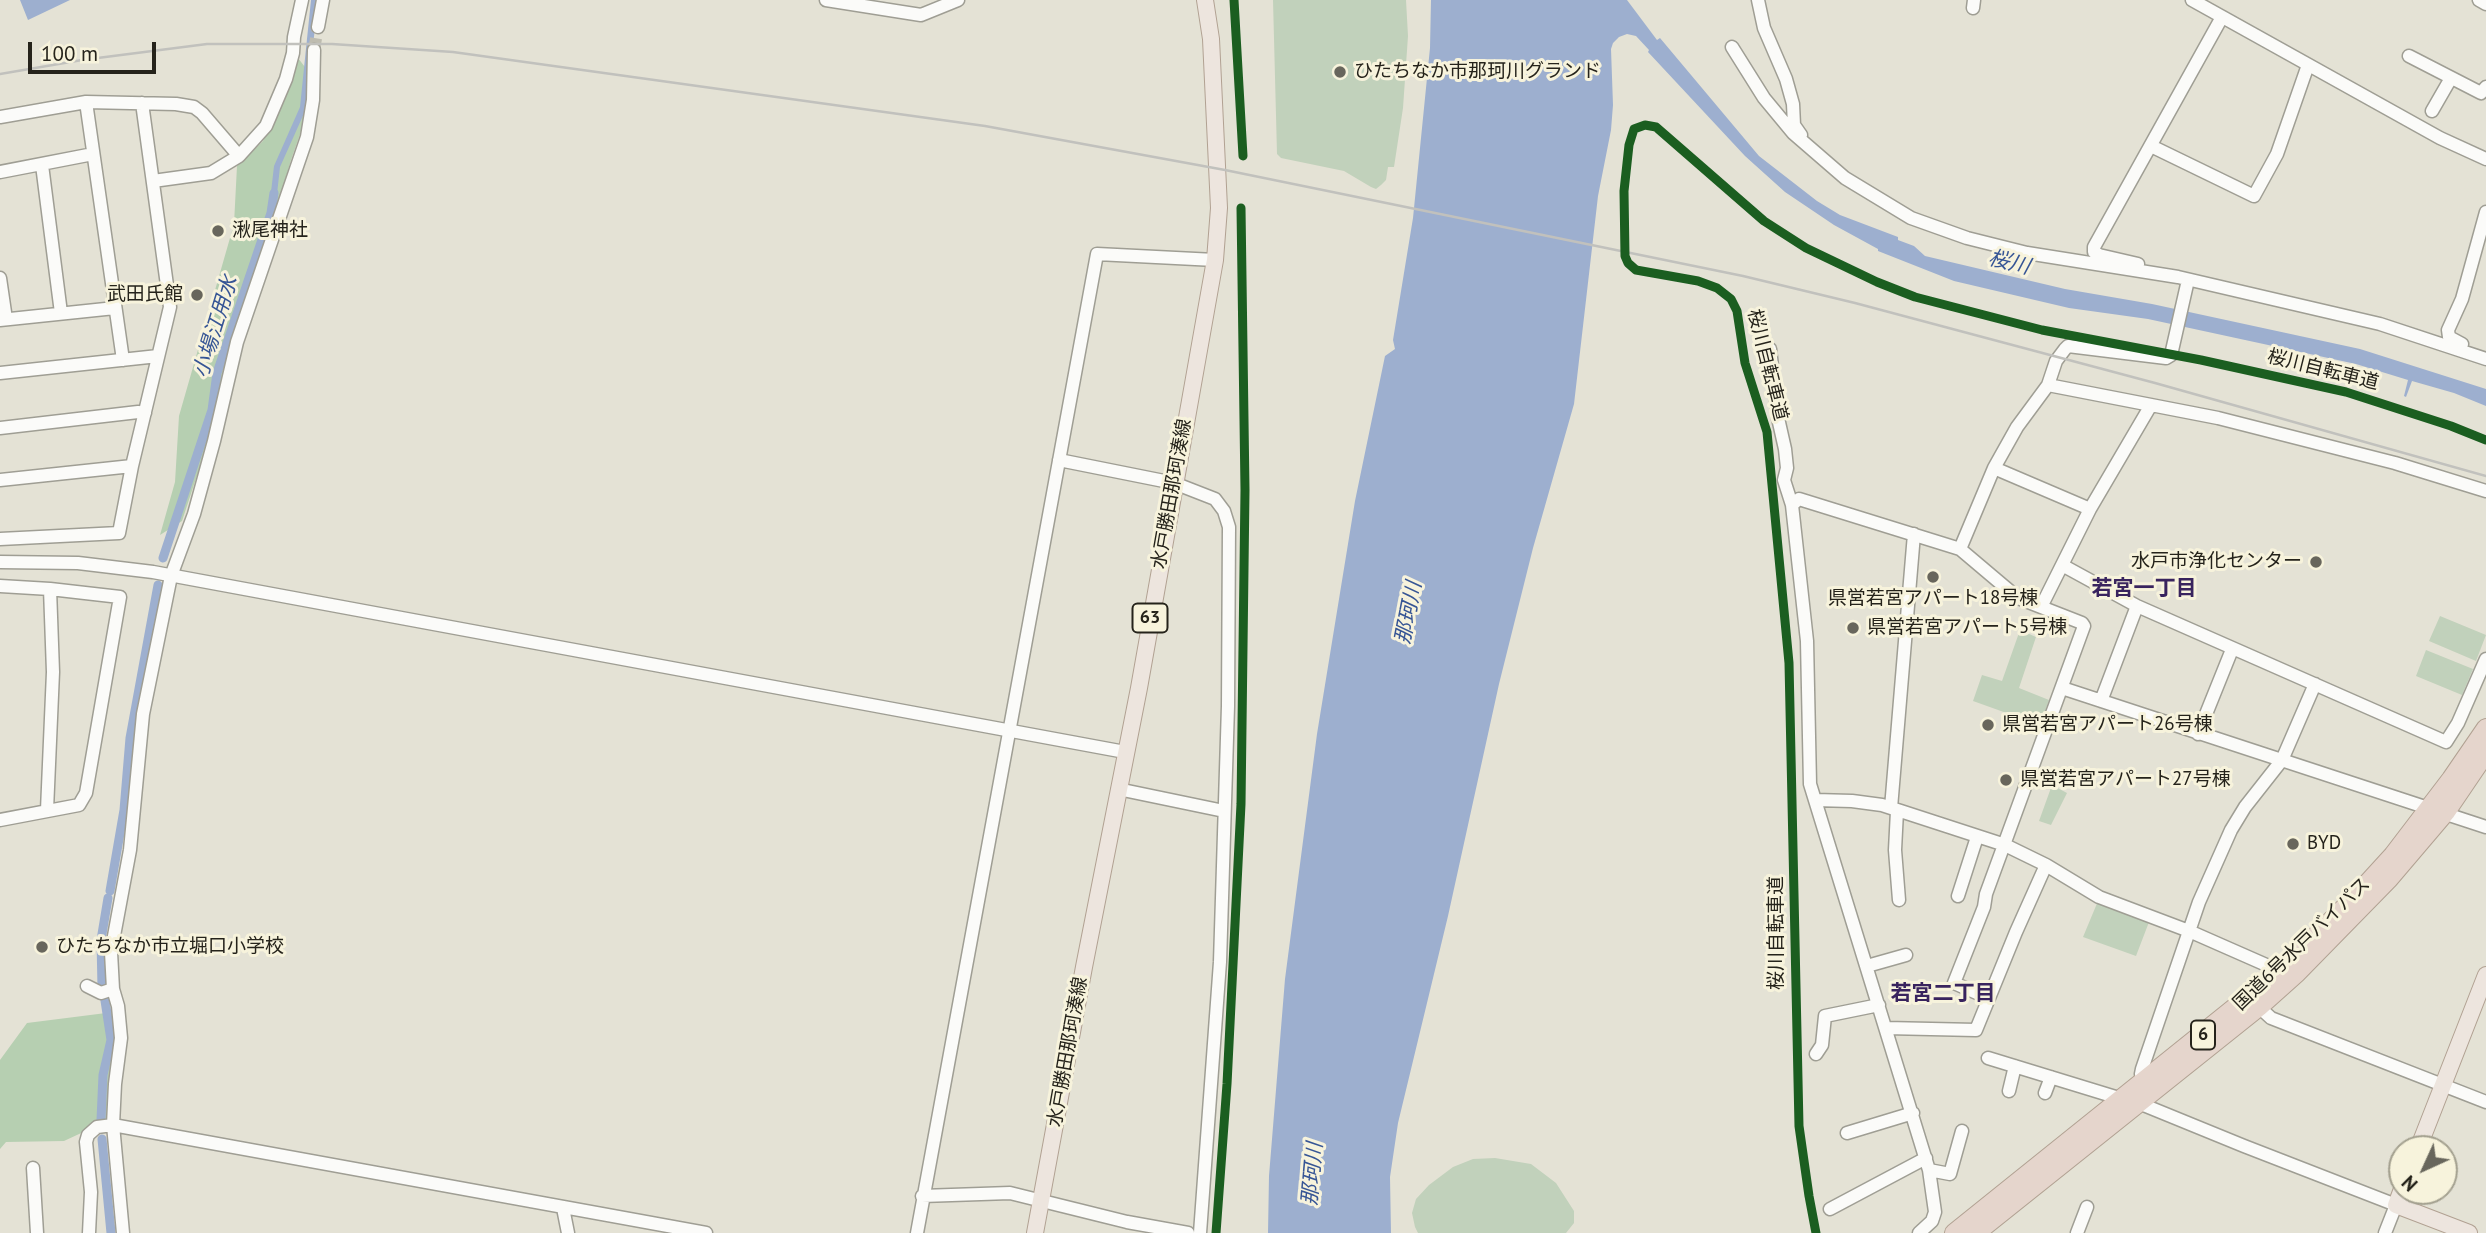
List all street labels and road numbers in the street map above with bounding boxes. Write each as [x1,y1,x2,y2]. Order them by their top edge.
street label: 桜川自転車道 [1742,307,1792,423]
street label: 桜川自転車道 [2265,345,2381,395]
street label: 水戸勝田那珂湊線 [1148,417,1196,571]
road number: 63 [1132,604,1168,632]
street label: 国道6号水戸バイパス [2229,873,2375,1015]
street label: 桜川自転車道 [1766,876,1788,990]
street label: 水戸勝田那珂湊線 [1044,975,1092,1129]
road number: 6 [2191,1020,2215,1050]

